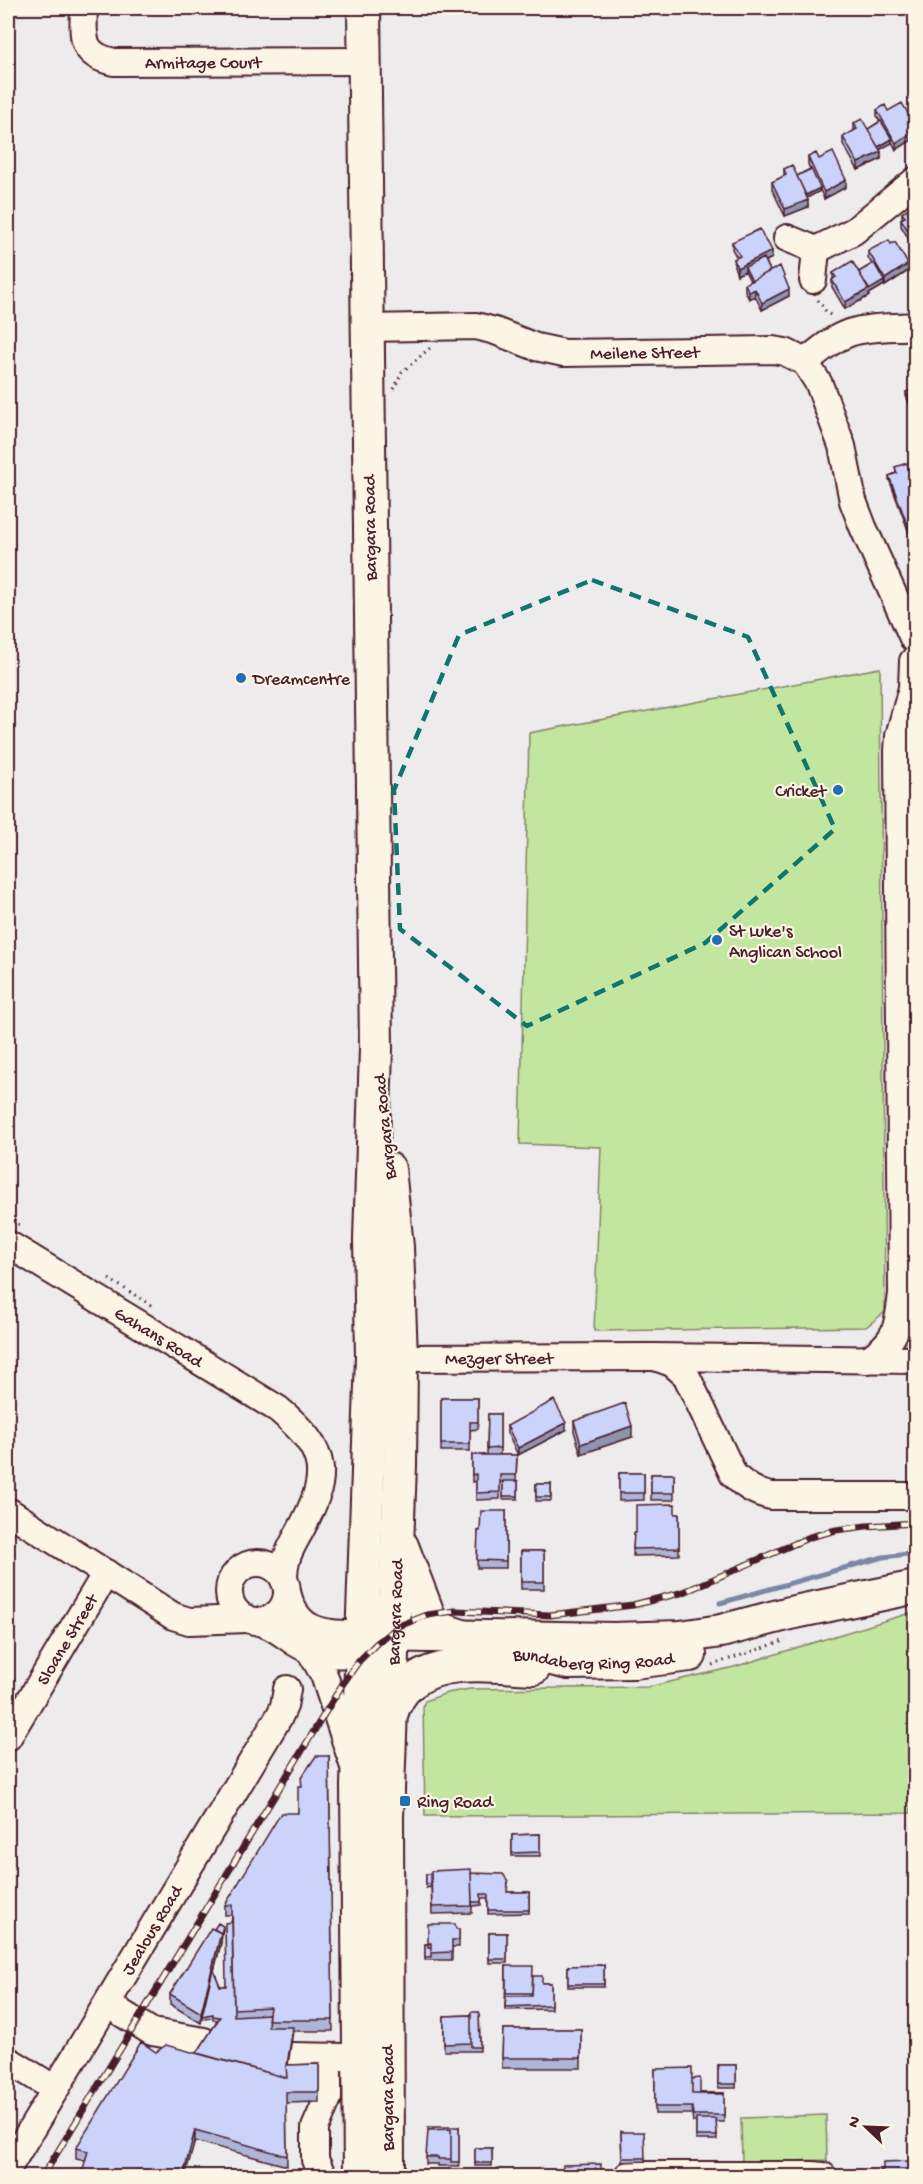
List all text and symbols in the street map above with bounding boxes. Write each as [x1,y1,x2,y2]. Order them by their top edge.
street label: Armitage Court [145,53,263,75]
street label: Meilene Street [590,343,701,366]
street label: Bargara Road [360,473,383,582]
place label: Dreamcentre [252,670,351,691]
marker: Dreamcentre [234,671,248,685]
place label: Cricket [775,782,828,803]
marker: Cricket [831,783,845,797]
place label: St Luke's Anglican School [729,922,842,964]
marker: St Luke's Anglican School [710,933,724,947]
street label: Bargara Road [370,1072,403,1181]
street label: Gahans Road [110,1303,207,1374]
street label: Mezger Street [445,1349,555,1371]
street label: Bargara Road [385,1558,410,1666]
street label: Sloane Street [33,1590,105,1690]
street label: Bundaberg Ring Road [512,1646,677,1676]
place label: Ring Road [417,1793,494,1814]
marker: Ring Road [398,1794,412,1808]
street label: Jealous Road [118,1881,189,1980]
street label: Bargara Road [379,2044,400,2152]
north arrow [836,2097,896,2157]
text: N [845,2113,866,2131]

